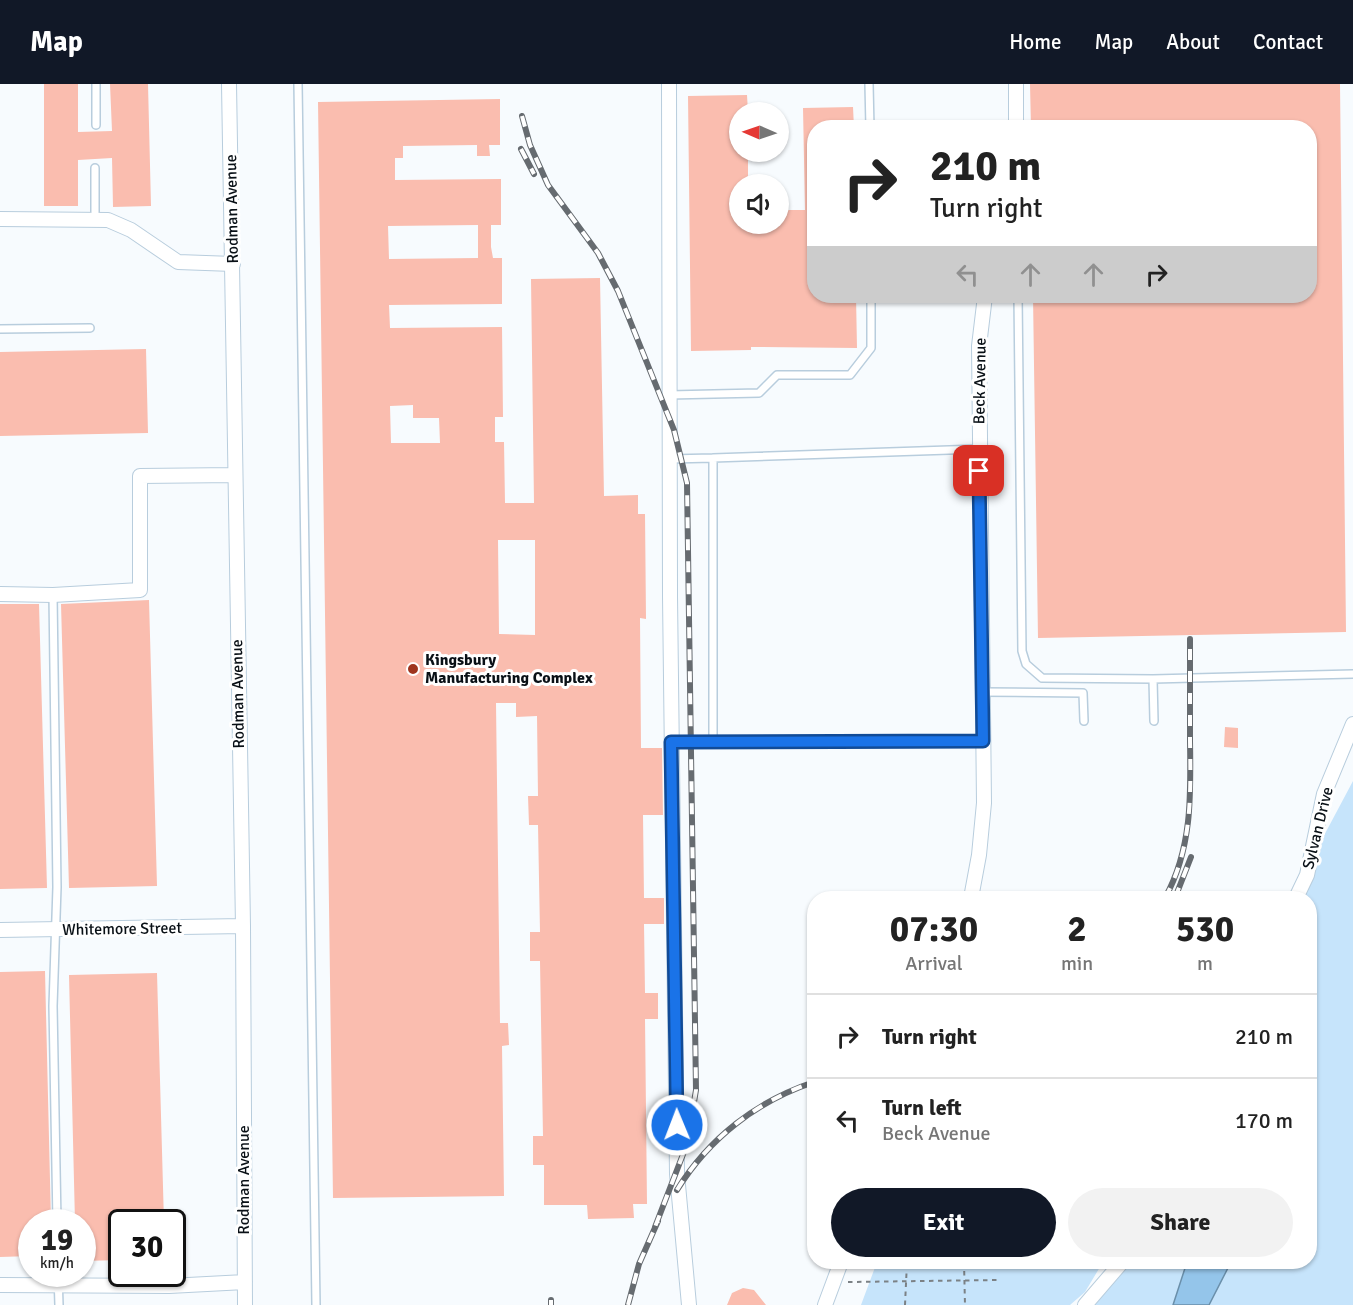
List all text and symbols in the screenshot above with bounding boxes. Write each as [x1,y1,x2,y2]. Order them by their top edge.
text: Map [30,25,83,59]
text: Home [1009,29,1062,55]
text: Map [1095,29,1133,55]
text: About [1166,29,1220,55]
text: Contact [1253,29,1323,55]
north arrow [729,102,789,162]
map controls [729,102,789,234]
text: 210 m [930,141,1041,192]
icon: right [831,144,909,222]
street label: Rodman Avenue [221,154,243,264]
button: sound [729,174,789,234]
text: Turn right [930,192,1043,225]
icon: left [951,258,984,291]
icon: ahead [1014,258,1047,291]
icon: ahead [1077,258,1110,291]
icon: right [1140,258,1173,291]
street label: Beck Avenue [969,337,991,425]
pin [953,445,1004,496]
icon: arrive [962,454,995,487]
street label: Rodman Avenue [227,639,249,749]
place label: Kingsbury Manufacturing Complex [425,650,593,688]
marker: Kingsbury Manufacturing Complex [406,662,420,676]
street label: Sylvan Drive [1298,785,1338,871]
text: 07:30 [890,907,978,952]
text: 2 [1067,907,1087,952]
text: 530 [1176,907,1234,952]
street label: Whitemore Street [62,918,183,940]
text: Arrival [905,951,963,976]
text: min [1061,951,1093,976]
text: m [1197,951,1213,976]
icon: right [831,1020,864,1053]
text: Turn right [882,1023,977,1050]
text: 210 m [1235,1023,1293,1050]
position arrow [645,1093,709,1157]
text: Turn left [882,1094,962,1121]
icon: left [831,1104,864,1137]
text: 170 m [1235,1107,1293,1134]
text: Beck Avenue [882,1121,991,1146]
street label: Rodman Avenue [234,1125,254,1235]
button: Exit [831,1188,1056,1257]
button: Share [1068,1188,1293,1257]
speed limit sign: 30 [108,1209,186,1287]
text: 19 [41,1222,73,1259]
text: km/h [40,1254,74,1272]

